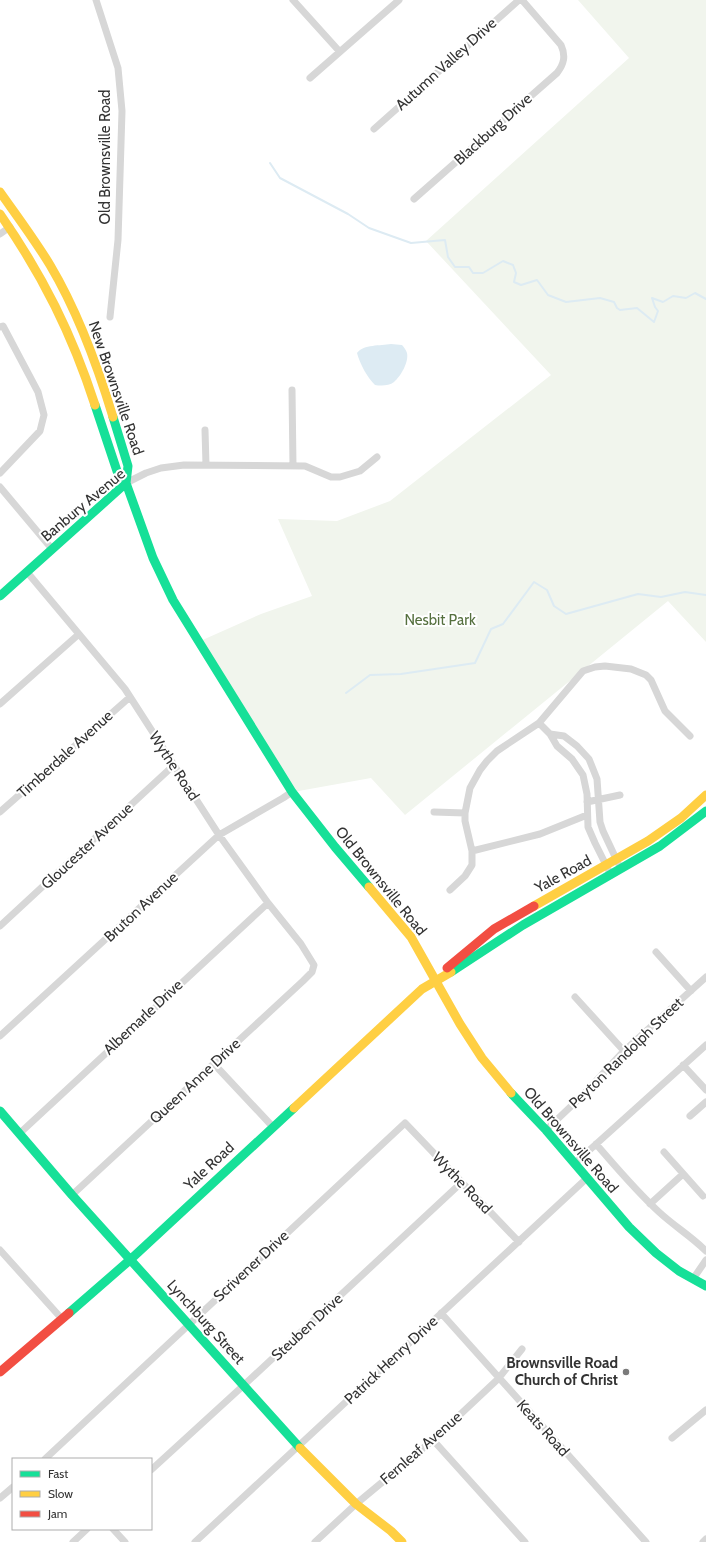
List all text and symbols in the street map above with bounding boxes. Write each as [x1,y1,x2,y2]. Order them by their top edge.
street label: Autumn Valley Drive [392,14,500,114]
street label: Blackburg Drive [450,89,536,169]
street label: Old Brownsville Road [96,90,114,224]
street label: New Brownsville Road [85,319,147,457]
street label: Banbury Avenue [37,464,129,545]
park label: Nesbit Park [404,611,476,629]
street label: Timberdale Avenue [14,706,117,802]
street label: Wythe Road [145,728,203,804]
street label: Gloucester Avenue [38,799,137,893]
street label: Old Brownsville Road [332,823,430,939]
street label: Yale Road [531,851,594,897]
street label: Bruton Avenue [100,868,182,946]
street label: Albemarle Drive [100,975,187,1058]
street label: Peyton Randolph Street [565,994,687,1112]
street label: Queen Anne Drive [146,1034,244,1128]
street label: Old Brownsville Road [520,1083,622,1197]
street label: Yale Road [180,1138,238,1194]
street label: Wythe Road [428,1149,496,1217]
street label: Scrivener Drive [210,1226,293,1305]
street label: Lynchburg Street [163,1276,249,1368]
street label: Steuben Drive [268,1289,346,1364]
street label: Patrick Henry Drive [341,1312,442,1408]
place label: Brownsville Road Church of Christ [506,1354,618,1389]
marker: Brownsville Road Church of Christ [621,1367,631,1377]
street label: Keats Road [513,1396,573,1460]
street label: Fernleaf Avenue [377,1407,466,1488]
legend [12,1458,152,1530]
text: Fast [48,1466,68,1481]
text: Slow [48,1486,73,1501]
text: Jam [47,1506,67,1521]

